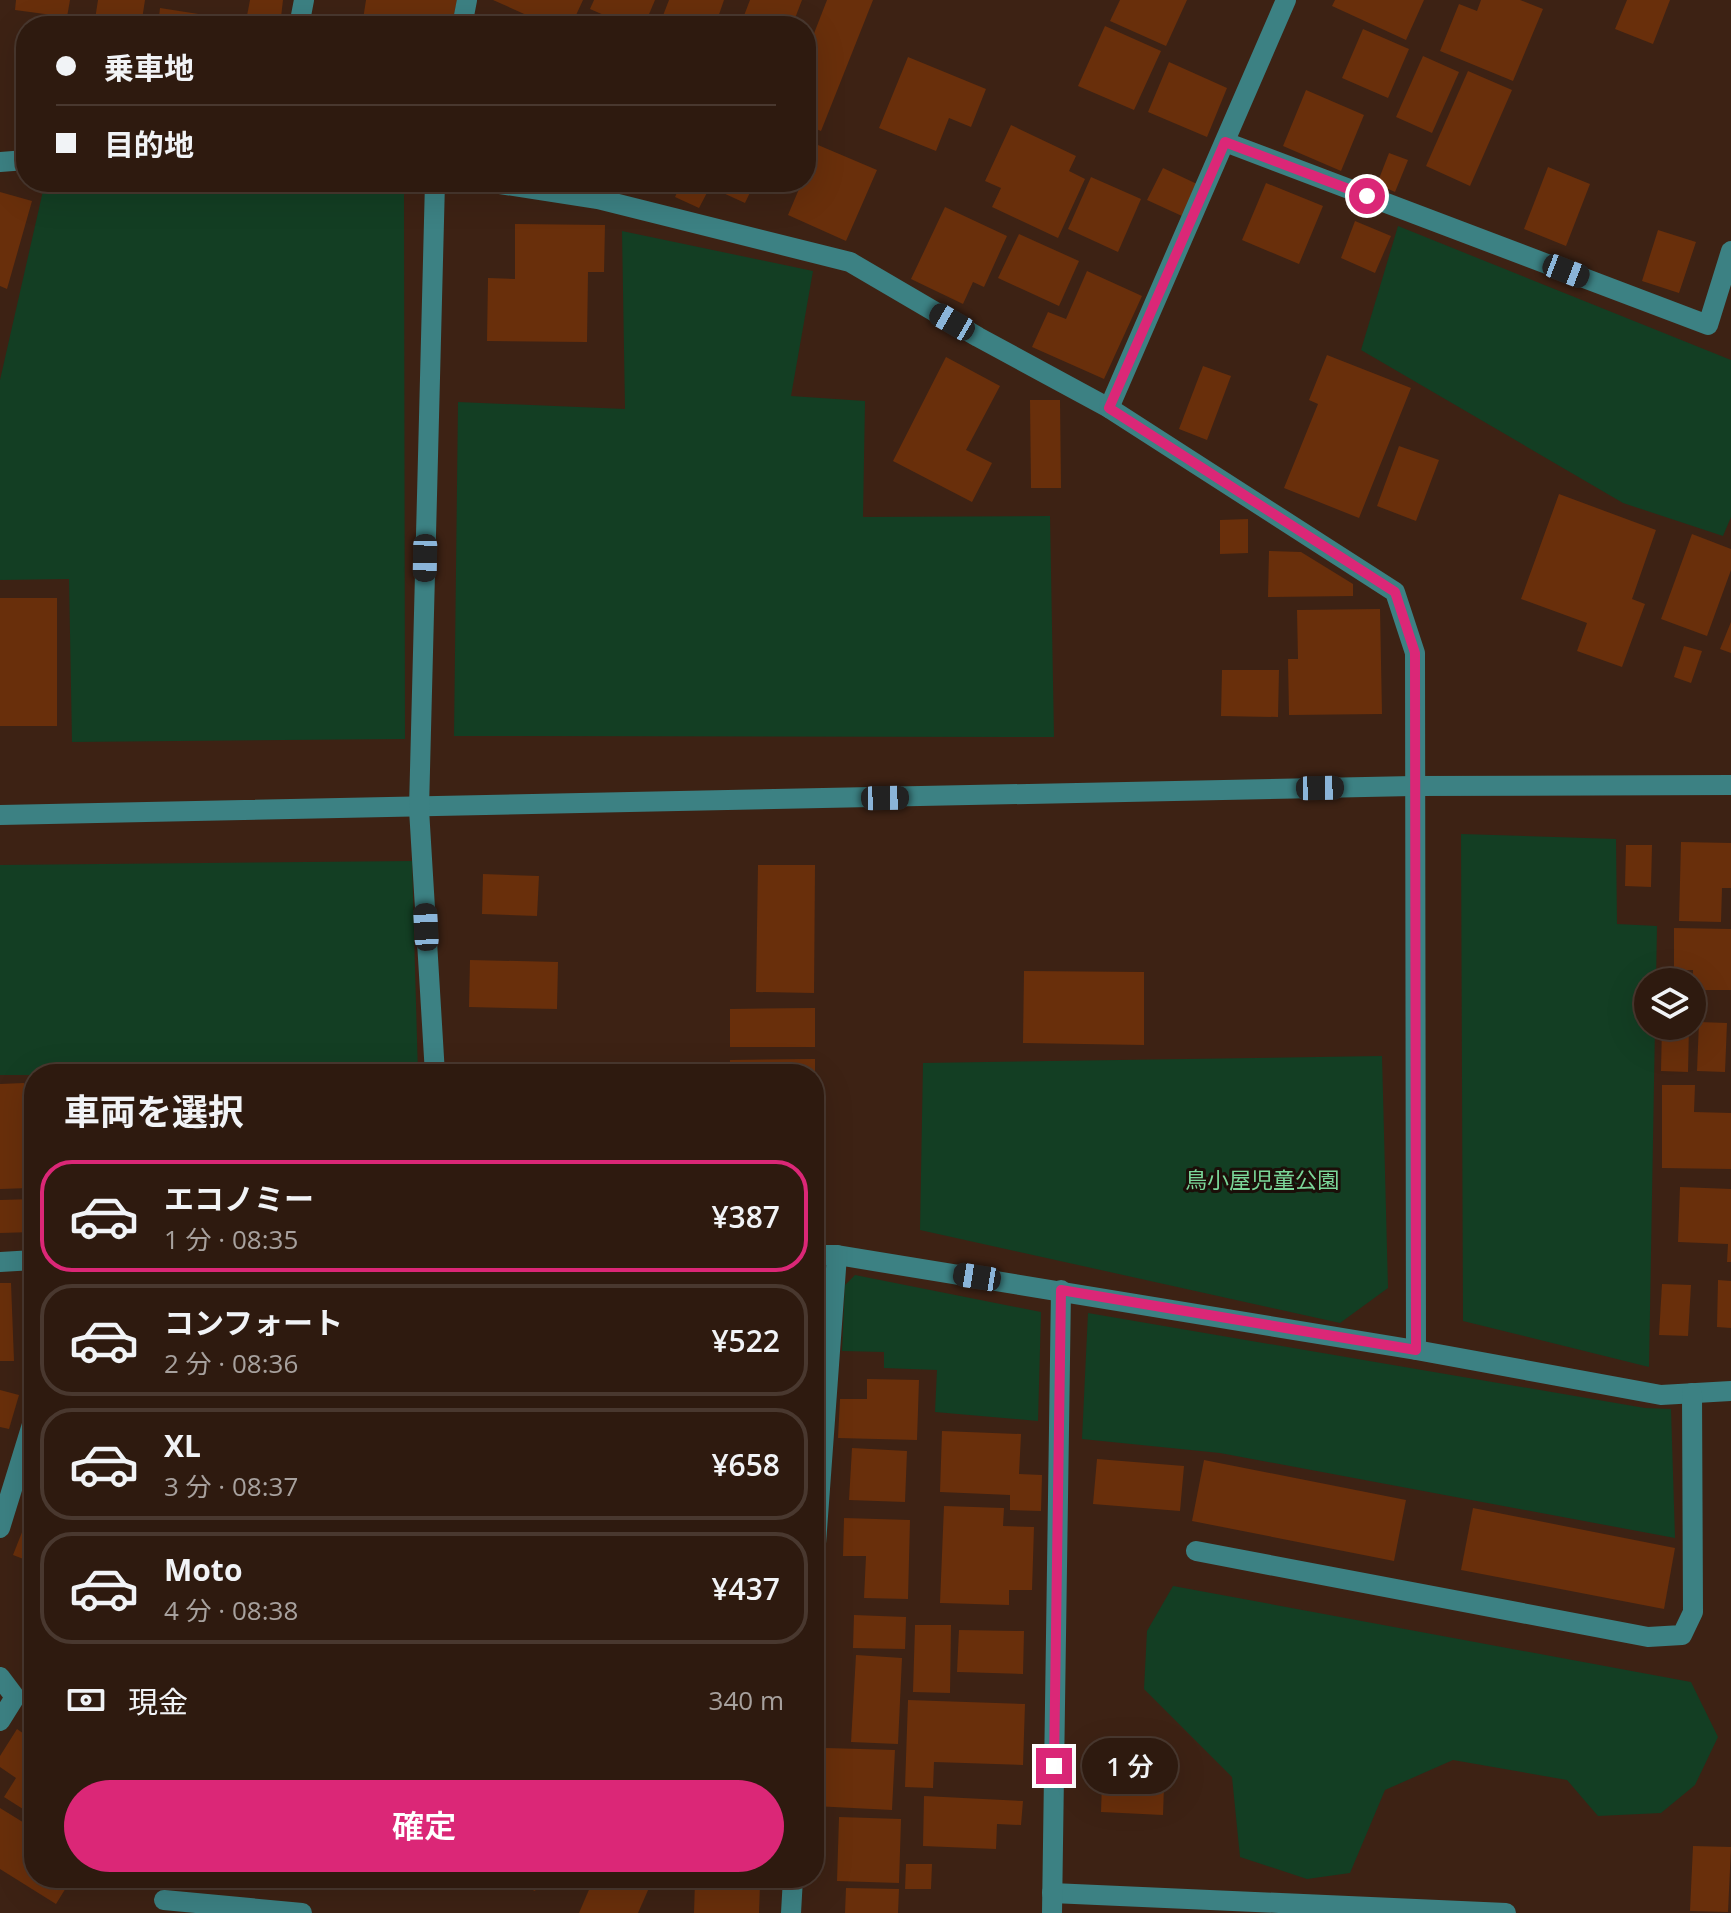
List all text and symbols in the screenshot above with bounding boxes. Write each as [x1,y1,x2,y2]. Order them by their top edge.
text: 乗車地 [104,47,194,88]
text: 目的地 [104,124,194,165]
route start [1349,178,1385,214]
car [1539,251,1593,291]
car [925,300,979,344]
car [413,534,437,582]
car [1296,776,1344,800]
car [861,786,909,810]
car [413,902,439,952]
map controls [1634,968,1706,1040]
button: layers [1634,968,1706,1040]
text: 車両を選択 [64,1087,244,1136]
park label: 鳥小屋児童公園 [1185,1164,1339,1194]
text: エコノミー [164,1178,314,1219]
icon: car [68,1180,140,1252]
text: ¥387 [711,1196,780,1237]
text: 1 分 · 08:35 [164,1221,298,1257]
car [951,1261,1003,1293]
text: コンフォート [164,1302,343,1343]
icon: car [68,1304,140,1376]
text: ¥522 [711,1320,780,1361]
text: 2 分 · 08:36 [164,1345,298,1381]
text: XL [164,1425,201,1466]
icon: car [68,1428,140,1500]
text: ¥658 [711,1444,780,1485]
text: 3 分 · 08:37 [164,1468,298,1504]
text: Moto [164,1549,242,1590]
icon: car [68,1552,140,1624]
text: ¥437 [711,1568,780,1609]
text: 4 分 · 08:38 [164,1592,298,1628]
icon: cash [64,1678,108,1722]
text: 現金 [128,1681,188,1722]
text: 340 m [709,1682,784,1718]
callout: 1 分 [1082,1738,1178,1794]
route end [1036,1748,1072,1784]
text: 1 分 [1106,1748,1154,1784]
button: 確定 [64,1780,784,1872]

